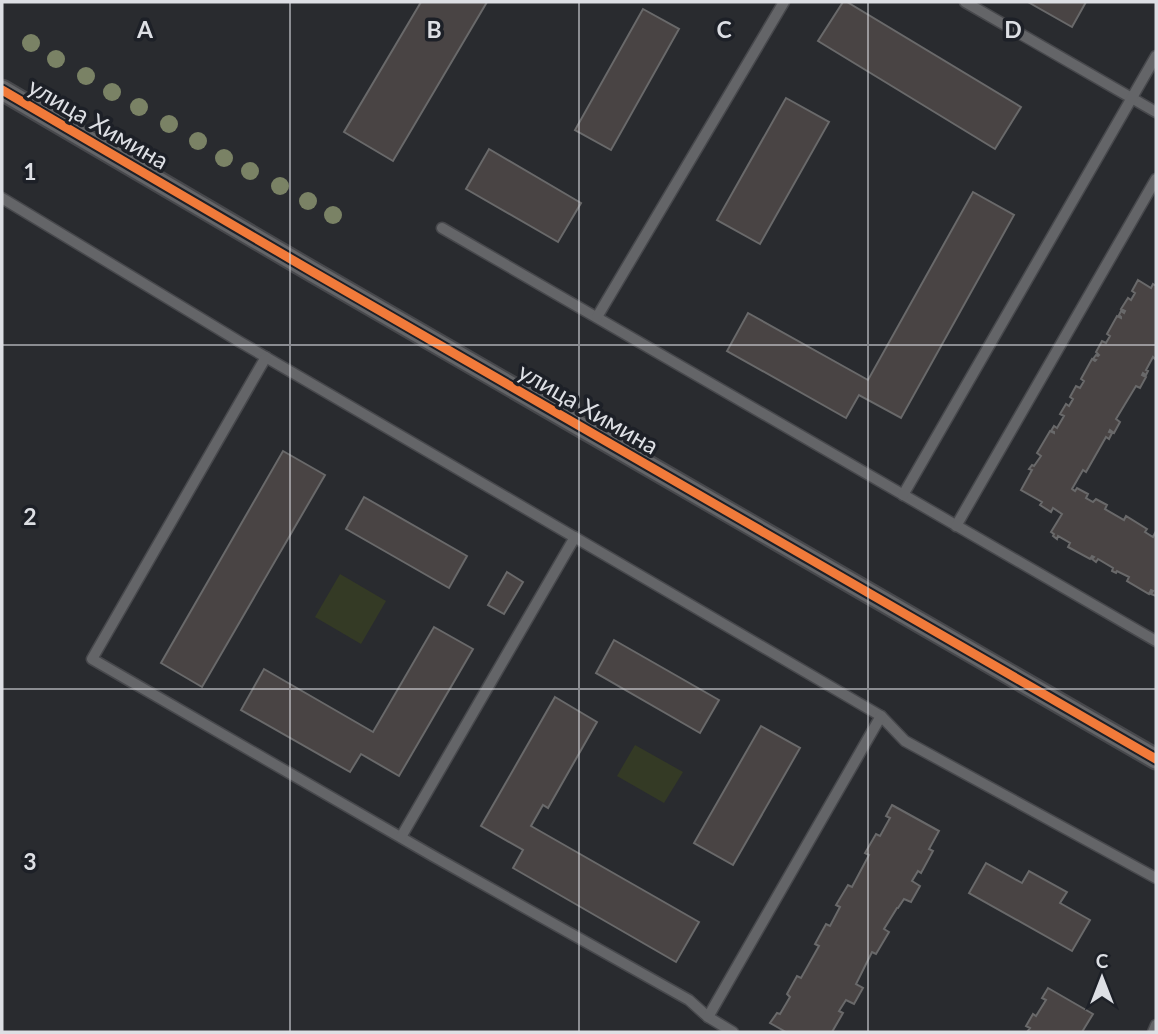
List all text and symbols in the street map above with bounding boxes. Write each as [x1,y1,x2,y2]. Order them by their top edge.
text: A [136,15,154,43]
text: B [426,15,442,43]
text: C [716,15,732,43]
text: D [1004,15,1022,43]
street label: улица Химина [24,71,174,175]
text: 1 [23,157,37,185]
street label: улица Химина [514,356,664,460]
text: 2 [23,502,37,530]
text: 3 [23,847,37,875]
north arrow [1067,943,1137,1013]
text: С [1096,949,1109,972]

